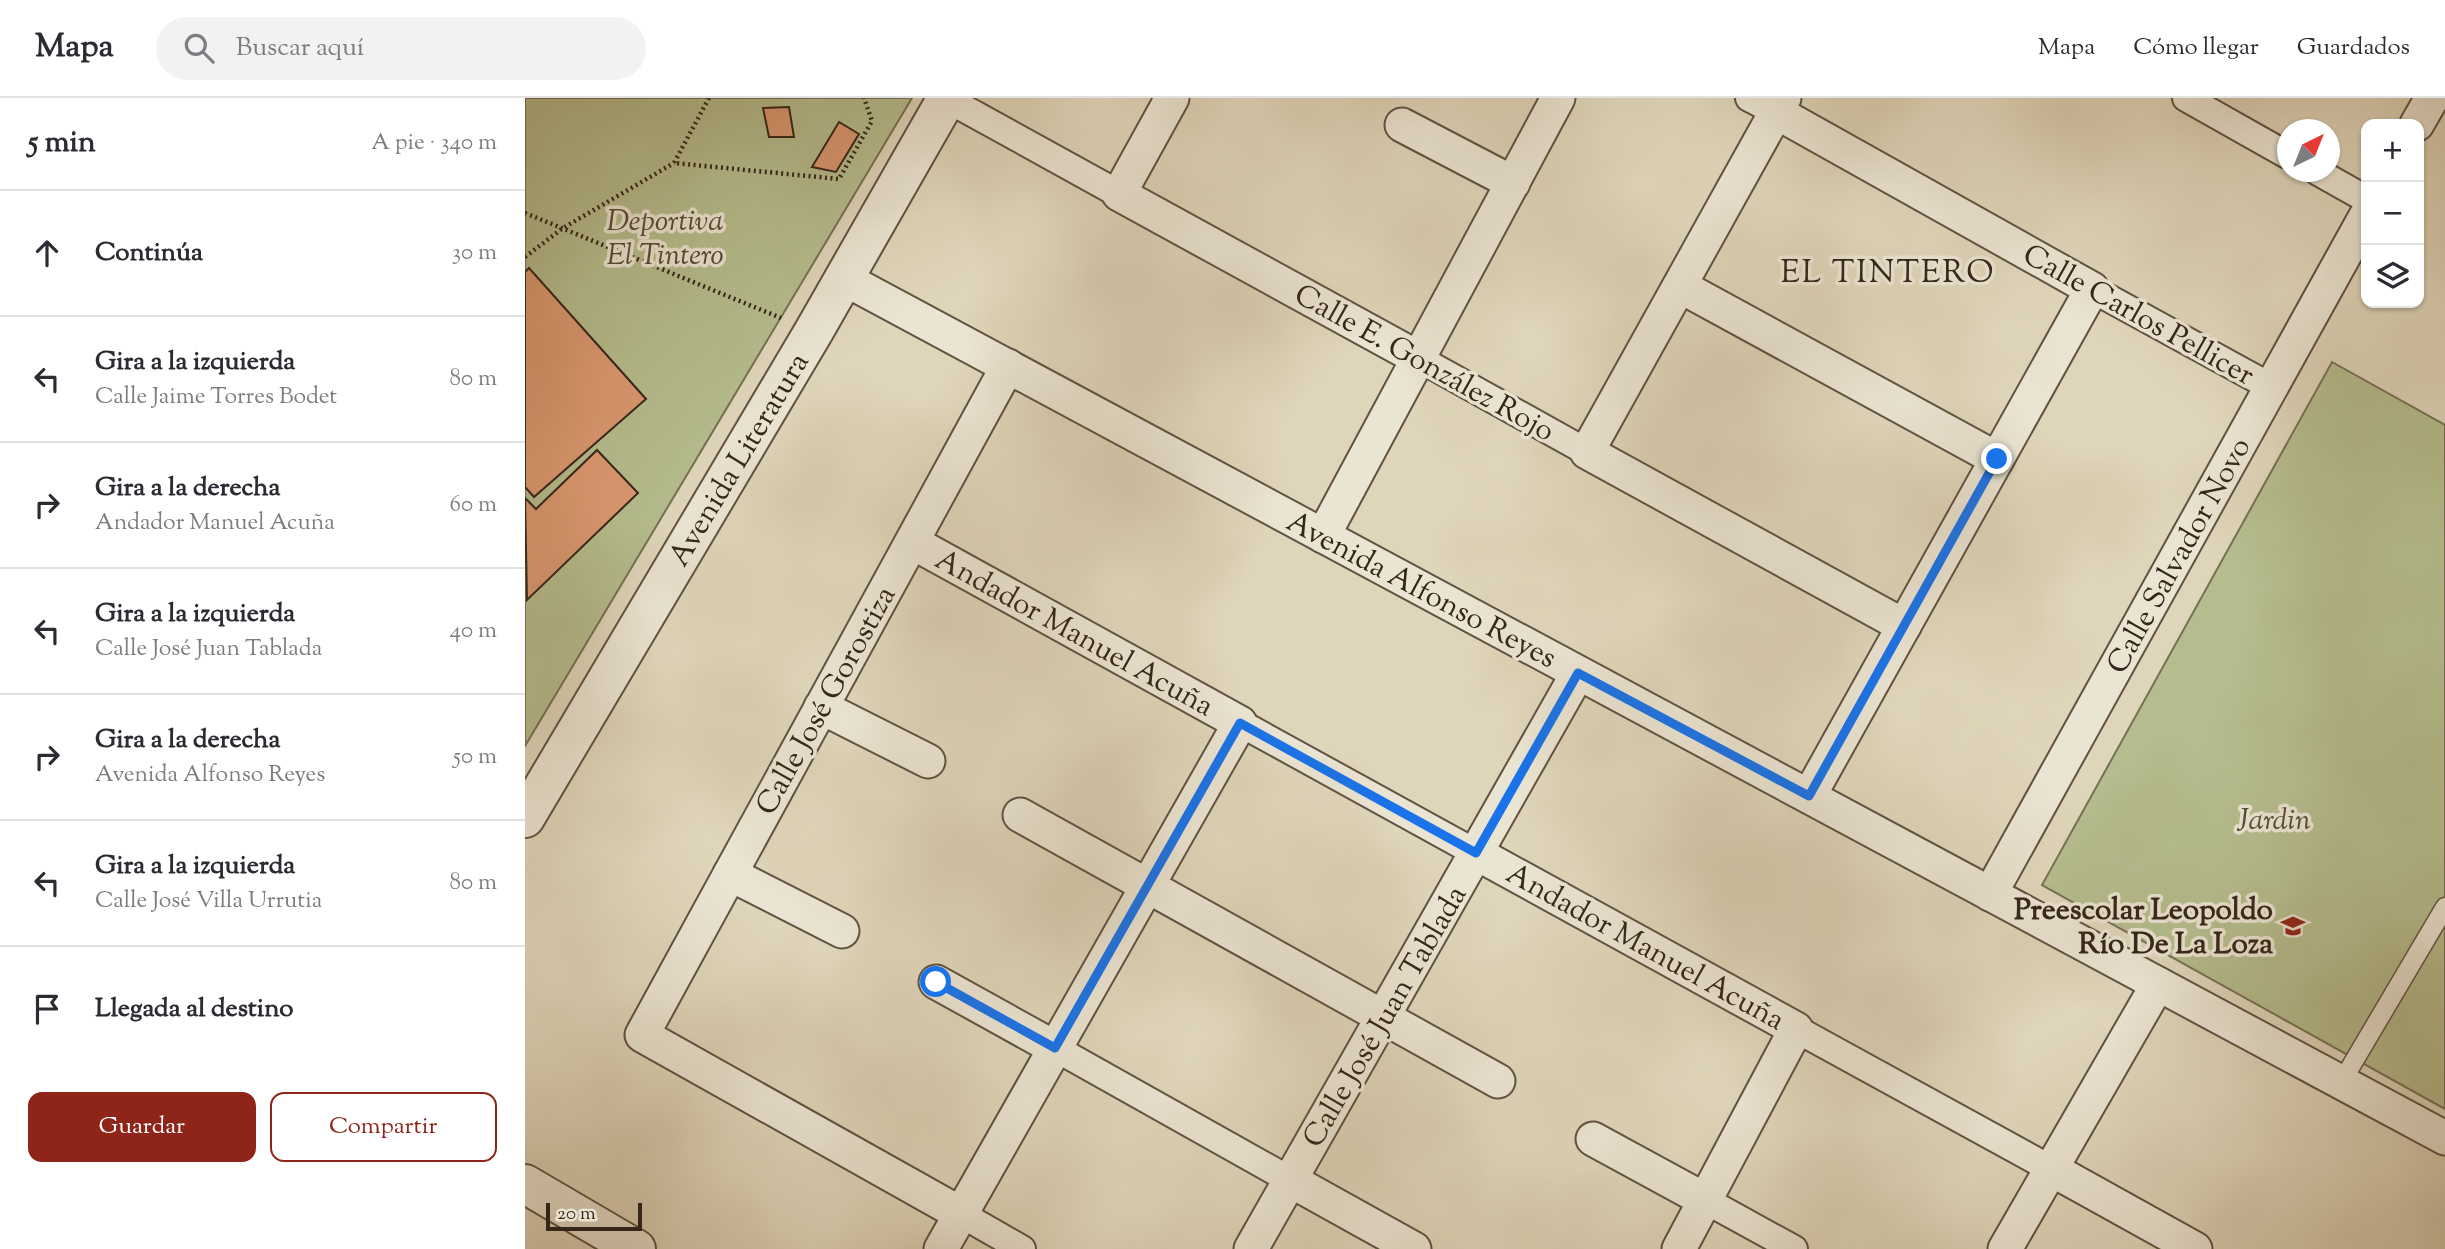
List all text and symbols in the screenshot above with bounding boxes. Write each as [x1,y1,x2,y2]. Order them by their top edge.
search box [156,17,646,80]
text: Mapa [35,24,114,72]
icon: search [180,29,218,67]
text: Buscar aquí [236,30,364,67]
text: Mapa [2038,31,2095,65]
text: Cómo llegar [2133,31,2259,65]
text: Guardados [2297,31,2410,65]
north arrow [2277,119,2340,182]
map controls [2361,119,2424,308]
button: + [2361,119,2424,182]
text: 5 min [28,122,96,165]
text: A pie · 340 m [371,127,497,160]
button: − [2361,182,2424,245]
park label: Deportiva El Tintero [606,201,724,278]
icon: ahead [28,234,66,272]
text: Continúa [95,235,203,272]
street label: Calle Carlos Pellicer [2014,235,2261,398]
text: 30 m [452,237,497,270]
button: layers [2361,245,2424,308]
district label: EL TINTERO [1780,251,1996,297]
street label: Calle E. González Rojo [1286,275,1562,454]
text: Gira a la izquierda [95,344,295,381]
street label: Avenida Literatura [659,345,821,575]
icon: left [28,360,66,398]
text: 80 m [449,363,497,396]
text: Calle Jaime Torres Bodet [95,381,337,414]
street label: Calle Salvador Novo [2097,430,2263,682]
route end [1981,443,2012,474]
text: Gira a la derecha [95,470,280,507]
icon: right [28,486,66,524]
text: 60 m [449,489,497,522]
street label: Avenida Alfonso Reyes [1278,502,1564,681]
text: Andador Manuel Acuña [95,507,335,540]
street label: Andador Manuel Acuña [927,540,1221,729]
street label: Calle José Gorostiza [746,579,908,824]
text: Gira a la izquierda [95,596,295,633]
icon: left [28,612,66,650]
text: 40 m [450,615,497,648]
text: Calle José Juan Tablada [95,633,322,666]
text: Gira a la derecha [95,722,280,759]
icon: right [28,738,66,776]
text: 50 m [453,741,497,774]
text: Avenida Alfonso Reyes [95,759,325,792]
park label: Jardin [2236,800,2311,843]
text: Gira a la izquierda [95,848,295,885]
street label: Andador Manuel Acuña [1498,854,1792,1043]
icon: left [28,864,66,902]
text: 80 m [449,867,497,900]
street label: Calle José Juan Tablada [1293,878,1479,1156]
text: Calle José Villa Urrutia [95,885,322,918]
place label: Preescolar Leopoldo Río De La Loza [2014,890,2273,967]
school or university icon: Preescolar Leopoldo Río De La Loza [2279,912,2307,940]
route start [920,966,951,997]
icon: arrive [28,990,66,1028]
text: Llegada al destino [95,991,293,1028]
button: Guardar [28,1092,256,1162]
button: Compartir [270,1092,497,1162]
scale bar [546,1200,642,1232]
text: 20 m [557,1201,596,1228]

